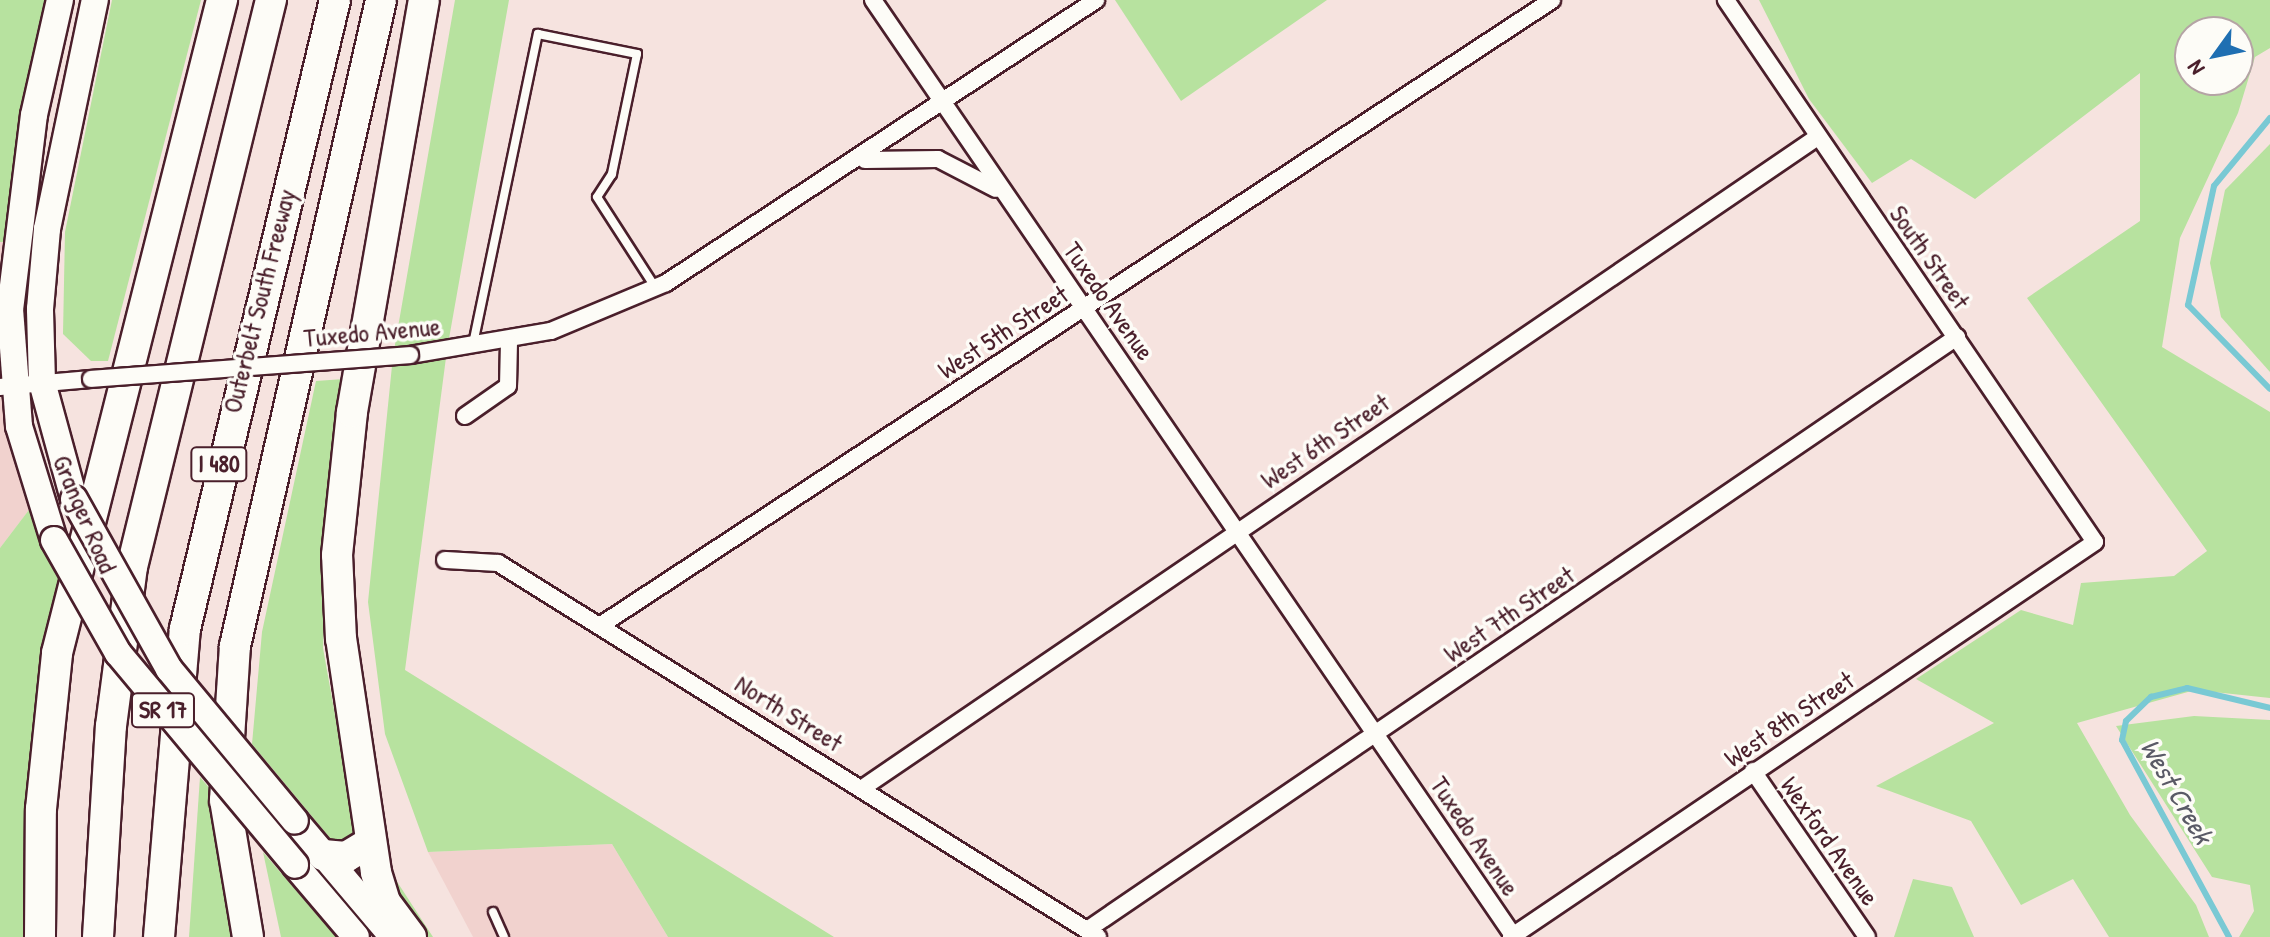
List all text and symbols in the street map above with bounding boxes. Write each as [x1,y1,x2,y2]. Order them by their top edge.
north arrow [2174,16,2254,96]
text: N [2180,55,2211,81]
street label: Outerbelt South Freeway [216,186,302,416]
street label: South Street [1883,199,1977,315]
street label: Tuxedo Avenue [1057,236,1161,366]
street label: West 5th Street [932,278,1074,386]
street label: Tuxedo Avenue [302,310,442,354]
street label: West 6th Street [1255,387,1395,495]
road number: I 480 [189,444,249,484]
street label: Granger Road [46,450,124,578]
street label: West 7th Street [1438,559,1580,669]
street label: West 8th Street [1719,664,1859,774]
street label: North Street [730,668,848,758]
road number: SR 17 [129,690,197,730]
water label: West Creek [2134,733,2220,849]
street label: Tuxedo Avenue [1424,770,1526,902]
street label: Wexford Avenue [1774,771,1886,911]

